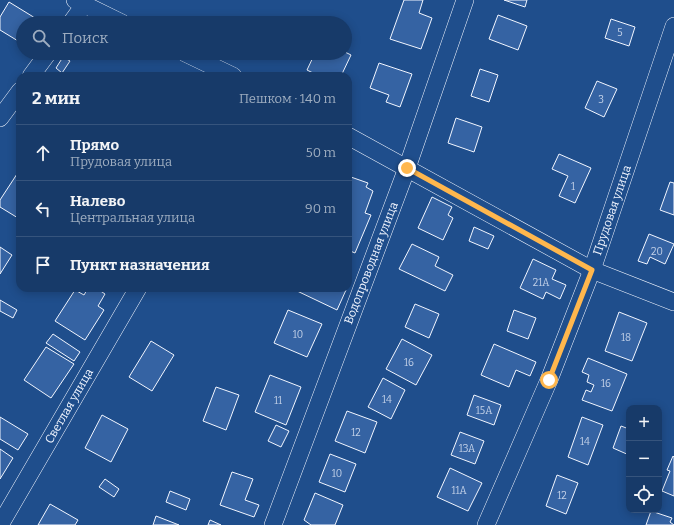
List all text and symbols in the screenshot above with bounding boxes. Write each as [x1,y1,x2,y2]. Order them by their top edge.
search box [16,16,352,60]
icon: search [30,27,52,49]
house number: 5 [617,27,623,39]
text: Поиск [62,29,108,47]
text: 2 мин [32,88,80,109]
text: Пешком · 140 m [239,91,336,106]
house number: 3 [598,94,604,106]
text: Прямо [70,136,119,154]
icon: ahead [32,142,54,164]
text: 50 m [306,145,336,160]
text: Прудовая улица [70,154,172,169]
route end [398,159,416,177]
street label: Прудовая улица [590,163,634,257]
house number: 1 [571,181,575,193]
text: Налево [70,192,125,210]
icon: left [32,198,54,220]
street label: Водопроводная улица [341,199,401,326]
text: 90 m [305,201,336,216]
text: Центральная улица [70,210,195,225]
house number: 20 [651,246,663,258]
icon: arrive [32,254,54,276]
text: Пункт назначения [70,256,210,274]
house number: 21А [533,277,550,289]
house number: 10 [293,329,303,341]
house number: 18 [621,332,631,344]
house number: 16 [404,357,414,369]
street label: Светлая улица [42,366,96,446]
route start [540,371,558,389]
house number: 16 [601,378,611,390]
house number: 14 [382,394,392,406]
house number: 11 [274,395,282,407]
house number: 15А [476,405,493,417]
map controls [626,405,662,513]
button: + [626,405,662,441]
house number: 12 [351,427,361,439]
house number: 14 [580,436,590,448]
button: − [626,441,662,477]
house number: 13А [459,443,476,455]
house number: 10 [332,468,342,480]
button: locate [626,477,662,513]
house number: 11А [451,485,468,497]
house number: 12 [557,490,567,502]

